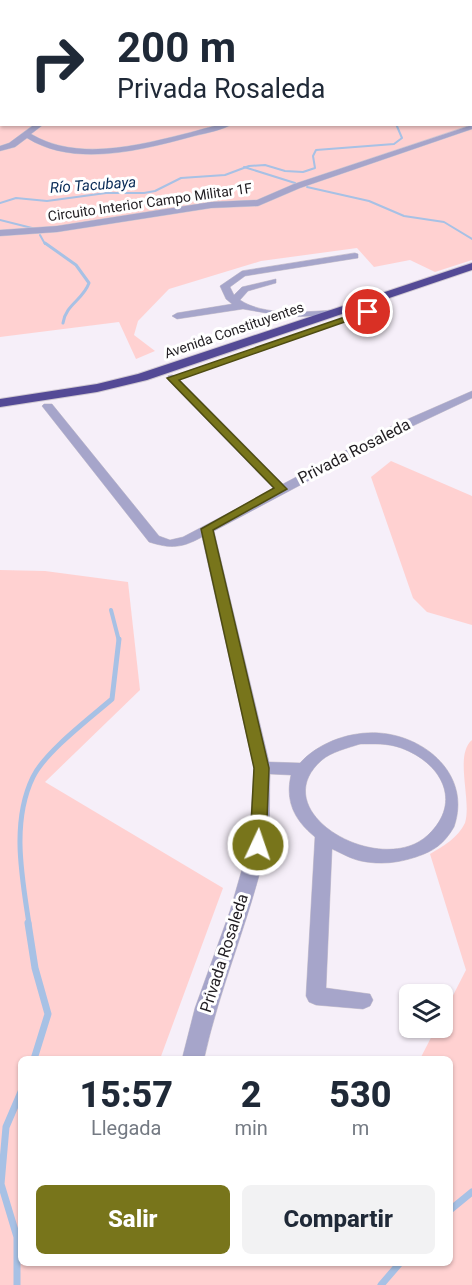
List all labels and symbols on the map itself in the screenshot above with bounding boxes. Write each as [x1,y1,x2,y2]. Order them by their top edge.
water label: Río Tacubaya [49,173,137,197]
street label: Circuito Interior Campo Militar 1F [47,180,253,224]
pin [342,286,393,337]
street label: Avenida Constituyentes [162,299,306,361]
street label: Privada Rosaleda [295,415,413,487]
position arrow [226,813,290,877]
street label: Privada Rosaleda [196,891,252,1015]

